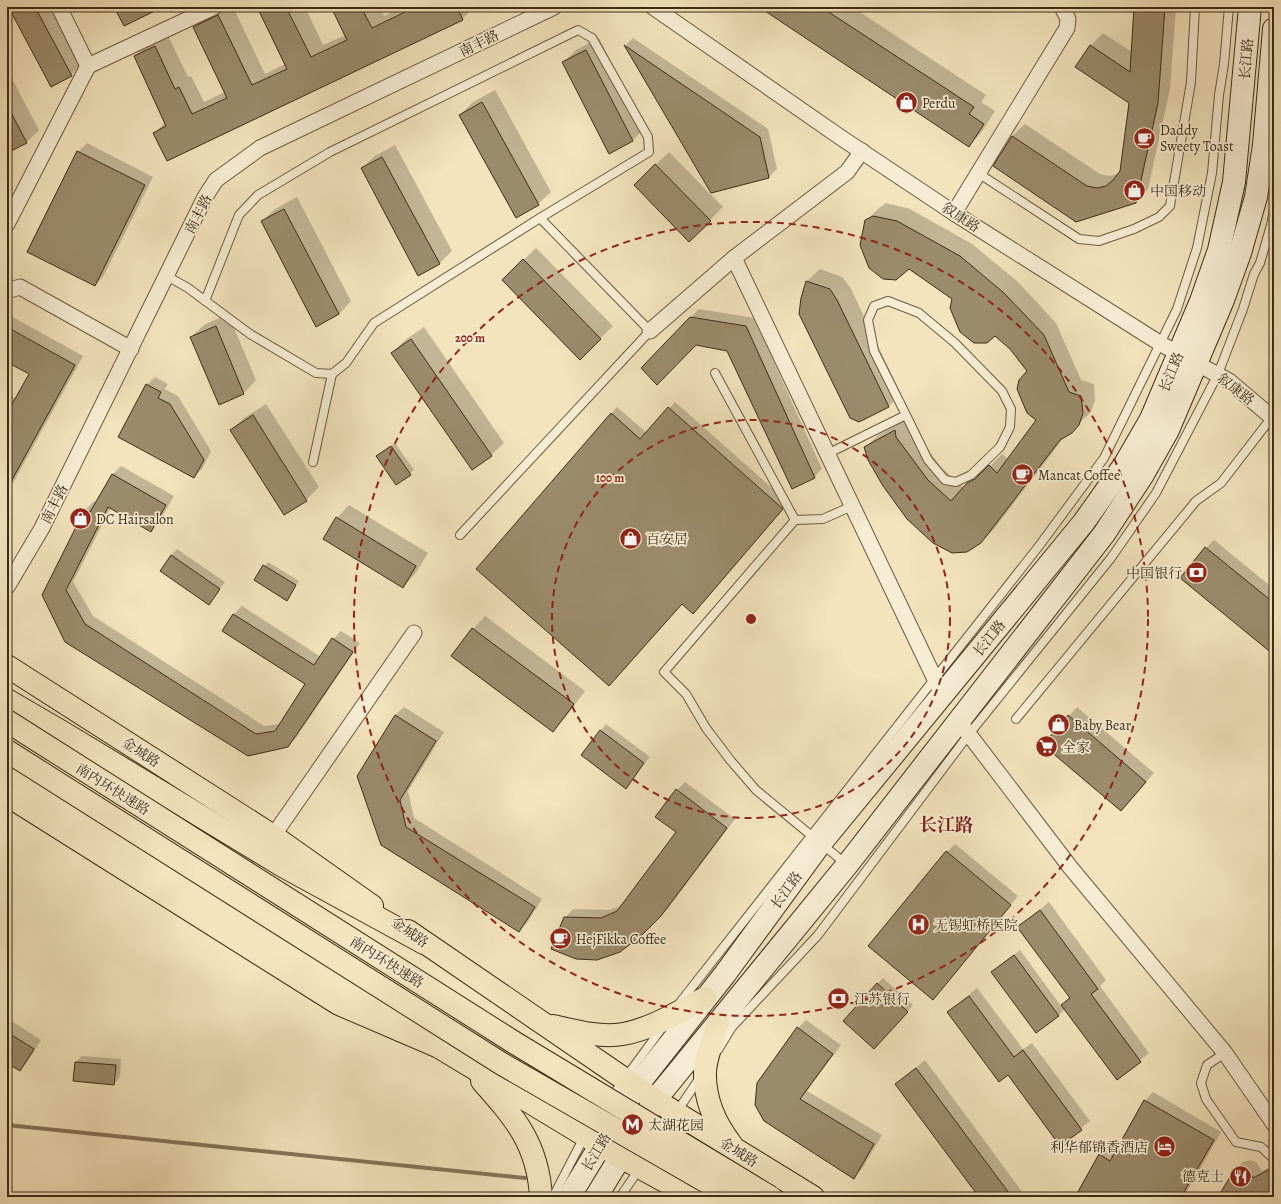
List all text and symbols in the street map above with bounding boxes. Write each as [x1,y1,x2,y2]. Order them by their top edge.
street label: 南丰路 [456,26,502,61]
street label: 长江路 [1235,37,1258,81]
shop icon: Perdu [894,90,920,116]
place label: Perdu [922,94,956,113]
place label: Daddy Sweety Toast [1160,121,1234,156]
cafe icon: Daddy Sweety Toast [1132,125,1158,151]
shop icon: 中国移动 [1122,178,1148,204]
place label: 中国移动 [1150,182,1206,201]
street label: 南丰路 [180,191,216,237]
street label: 叙康路 [938,198,984,237]
text: 200 m [455,330,485,346]
street label: 长江路 [1155,349,1188,395]
street label: 叙康路 [1213,369,1258,410]
cafe icon: Mancat Coffee [1009,462,1035,488]
place label: Mancat Coffee [1038,466,1120,485]
text: 100 m [596,470,624,486]
street label: 南丰路 [36,481,72,527]
shop icon: DC Hairsalon [68,506,94,532]
place label: DC Hairsalon [96,510,174,529]
shop icon: 百安居 [617,526,643,552]
place label: 百安居 [646,530,688,549]
bank icon: 中国银行 [1184,560,1210,586]
place label: 中国银行 [1126,564,1182,583]
centre of rings [744,612,758,626]
street label: 长江路 [969,616,1010,661]
shop icon: Baby Bear [1046,712,1072,738]
place label: Baby Bear [1074,716,1132,735]
street label: 金城路 [118,733,164,772]
supermarket icon: 全家 [1033,734,1059,760]
place label: 全家 [1062,738,1090,757]
street label: 南内环快速路 [72,759,153,820]
district label: 长江路 [919,813,973,837]
street label: 长江路 [766,868,806,913]
hospital icon: 无锡虹桥医院 [906,912,932,938]
street label: 金城路 [387,913,432,952]
place label: 无锡虹桥医院 [934,916,1018,935]
cafe icon: HejFikka Coffee [548,926,574,952]
place label: HejFikka Coffee [576,930,666,949]
street label: 南内环快速路 [346,932,427,993]
bank icon: 江苏银行 [826,986,852,1012]
place label: 江苏银行 [854,990,910,1009]
metro station icon: 太湖花园 [620,1112,646,1138]
place label: 太湖花园 [648,1116,704,1135]
street label: 长江路 [577,1129,615,1175]
street label: 金城路 [716,1133,762,1172]
hotel icon: 利华郁锦香酒店 [1151,1134,1177,1160]
place label: 利华郁锦香酒店 [1050,1138,1148,1157]
restaurant icon: 德克士 [1227,1163,1253,1189]
place label: 德克士 [1182,1167,1224,1186]

